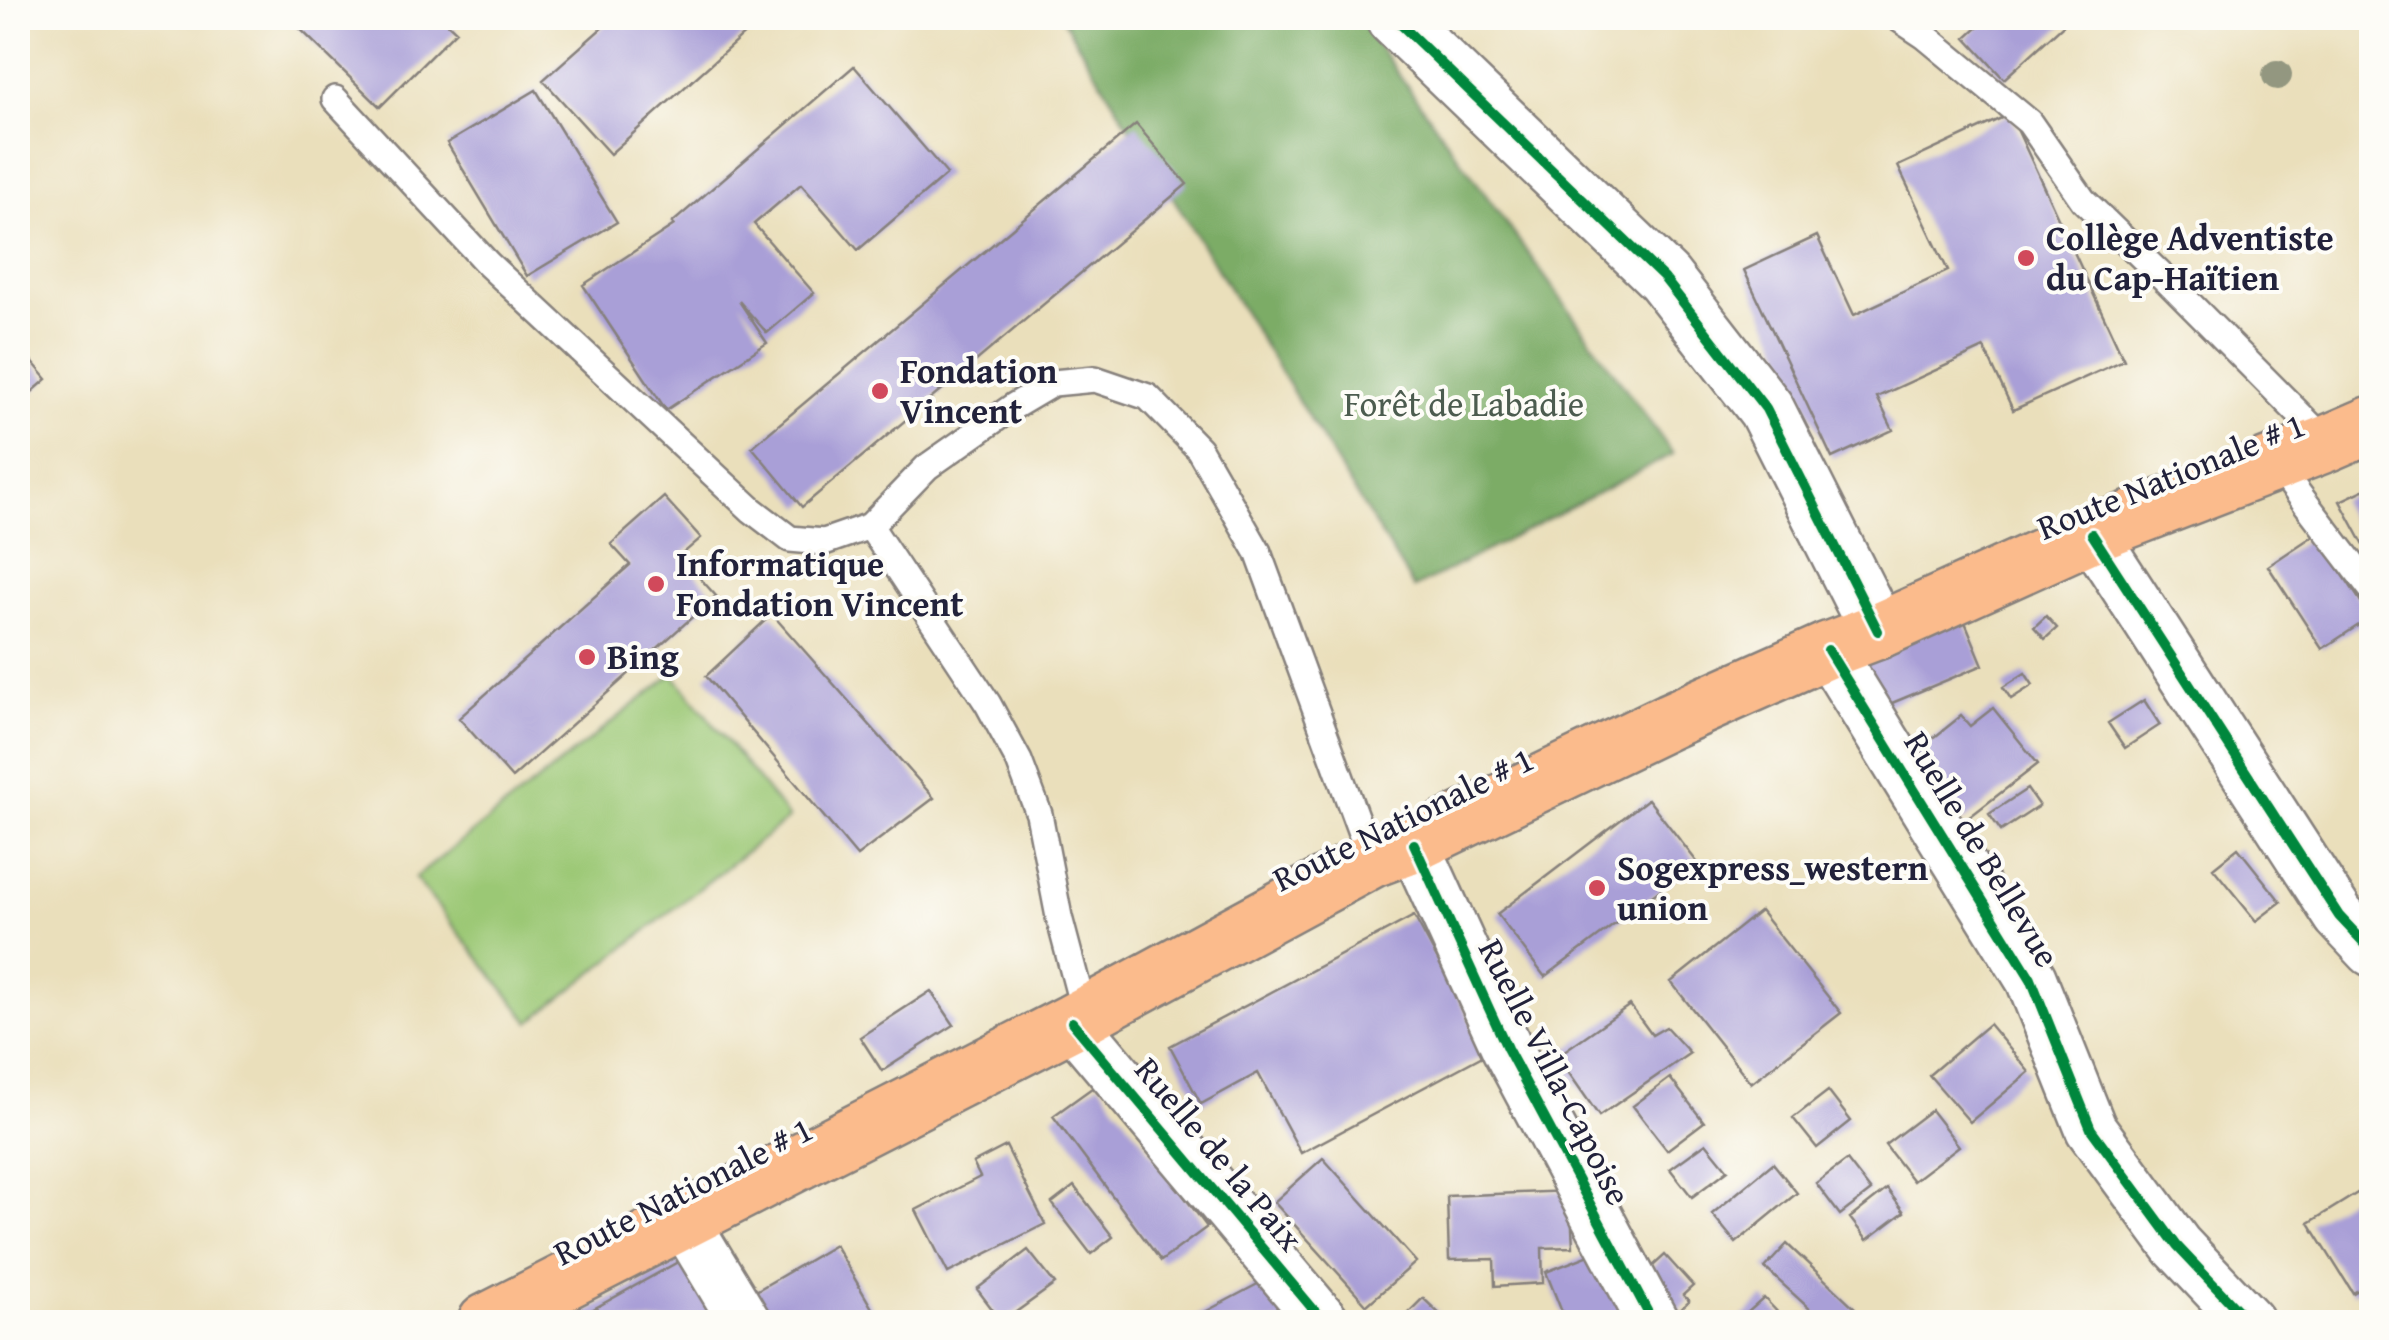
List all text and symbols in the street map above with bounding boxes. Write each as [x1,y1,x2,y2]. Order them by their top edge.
place label: Collège Adventiste du Cap-Haïtien [2046,212,2334,303]
marker: Collège Adventiste du Cap-Haïtien [2015,247,2037,269]
place label: Fondation Vincent [900,345,1058,436]
park label: Forêt de Labadie [1344,378,1584,429]
marker: Fondation Vincent [869,380,891,402]
street label: Route Nationale # 1 [2029,399,2312,552]
place label: Informatique Fondation Vincent [676,538,963,629]
marker: Informatique Fondation Vincent [645,573,667,595]
place label: Bing [607,631,679,682]
marker: Bing [576,646,598,668]
street label: Ruelle de Bellevue [1892,721,2073,976]
street label: Route Nationale # 1 [1264,733,1542,904]
place label: Sogexpress_western union [1617,842,1928,933]
marker: Sogexpress_western union [1586,877,1608,899]
street label: Ruelle Villa-Capoise [1466,930,1645,1214]
street label: Ruelle de la Paix [1123,1046,1316,1262]
street label: Route Nationale # 1 [544,1103,821,1278]

